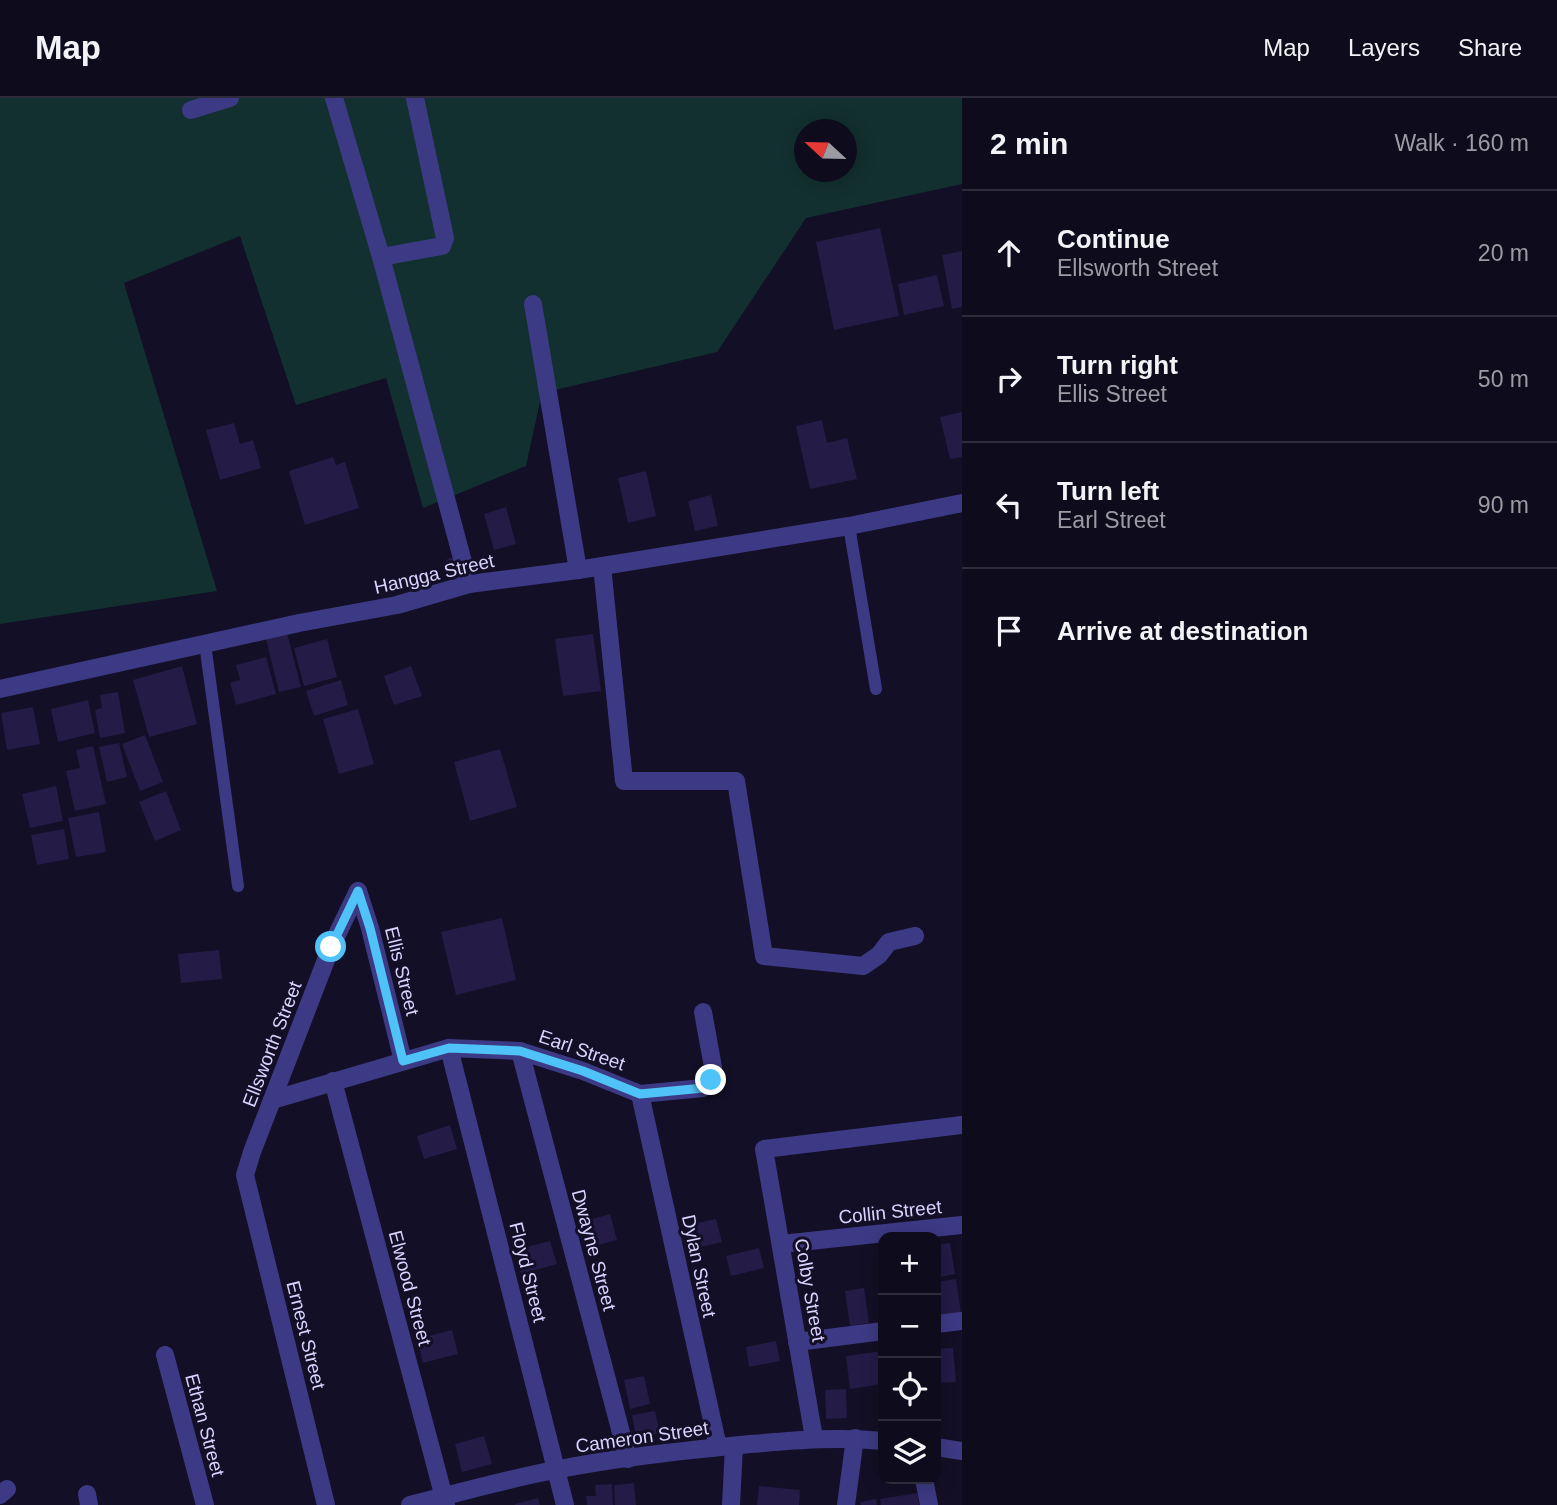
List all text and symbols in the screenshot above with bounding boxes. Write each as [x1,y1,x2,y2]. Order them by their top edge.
text: Map [35,29,101,66]
text: Map [1263,34,1310,61]
text: Layers [1348,34,1420,61]
text: Share [1458,34,1522,61]
north arrow [794,119,857,182]
text: 2 min [990,127,1068,160]
text: Walk · 160 m [1394,130,1529,156]
text: Continue [1057,224,1170,254]
icon: ahead [990,234,1028,272]
text: 20 m [1478,240,1529,266]
text: Ellsworth Street [1057,255,1218,281]
text: Turn right [1057,350,1178,380]
icon: right [990,360,1028,398]
text: 50 m [1478,366,1529,392]
text: Ellis Street [1057,381,1167,407]
text: Turn left [1057,476,1159,506]
icon: left [990,486,1028,524]
text: 90 m [1478,492,1529,518]
text: Earl Street [1057,507,1166,533]
street label: Hangga Street [372,550,497,598]
icon: arrive [990,612,1028,650]
text: Arrive at destination [1057,616,1308,646]
street label: Ellis Street [381,924,423,1018]
route start [315,931,346,962]
street label: Ellsworth Street [238,977,306,1110]
street label: Earl Street [536,1025,629,1075]
route end [695,1064,726,1095]
street label: Dwayne Street [568,1187,620,1314]
street label: Collin Street [837,1196,943,1228]
street label: Dylan Street [678,1213,720,1320]
street label: Floyd Street [505,1220,551,1325]
street label: Elwood Street [385,1228,436,1349]
map controls [878,1232,941,1484]
button: + [878,1232,941,1295]
street label: Colby Street [791,1237,830,1344]
street label: Ernest Street [282,1279,330,1392]
button: − [878,1295,941,1358]
button: locate [878,1358,941,1421]
street label: Ethan Street [181,1371,229,1479]
street label: Cameron Street [574,1417,711,1457]
button: layers [878,1421,941,1484]

